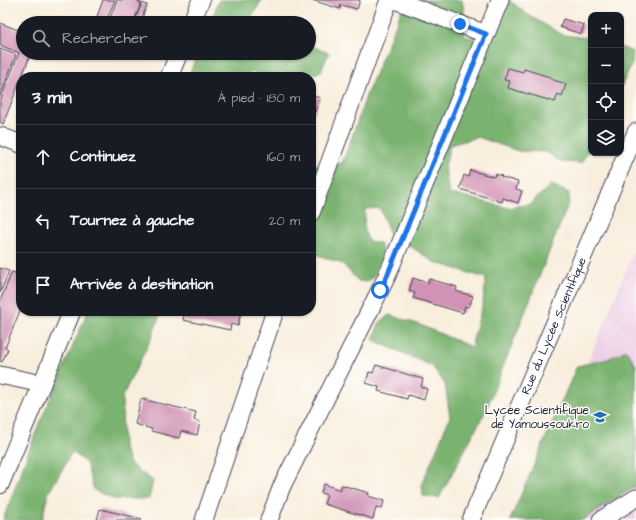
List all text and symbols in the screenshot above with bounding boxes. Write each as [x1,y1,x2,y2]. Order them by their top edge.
map controls [588,12,624,156]
button: + [588,12,624,48]
route end [451,15,469,33]
search box [16,16,316,60]
icon: search [30,27,52,49]
text: Rechercher [62,28,147,49]
button: − [588,48,624,84]
button: locate [588,84,624,120]
text: 3 min [32,86,72,110]
text: À pied · 180 m [218,89,300,107]
button: layers [588,120,624,156]
icon: ahead [32,146,54,168]
text: Continuez [70,146,136,167]
text: 160 m [267,148,300,166]
icon: left [32,210,54,232]
text: Tournez à gauche [70,210,194,231]
text: 20 m [269,212,300,230]
street label: Rue du Lycée Scientifique [517,254,590,397]
icon: arrive [32,274,54,296]
text: Arrivée à destination [70,274,213,295]
route start [371,281,389,299]
place label: Lycée Scientifique de Yamoussoukro [485,402,590,433]
school or university icon: Lycée Scientifique de Yamoussoukro [592,409,608,425]

